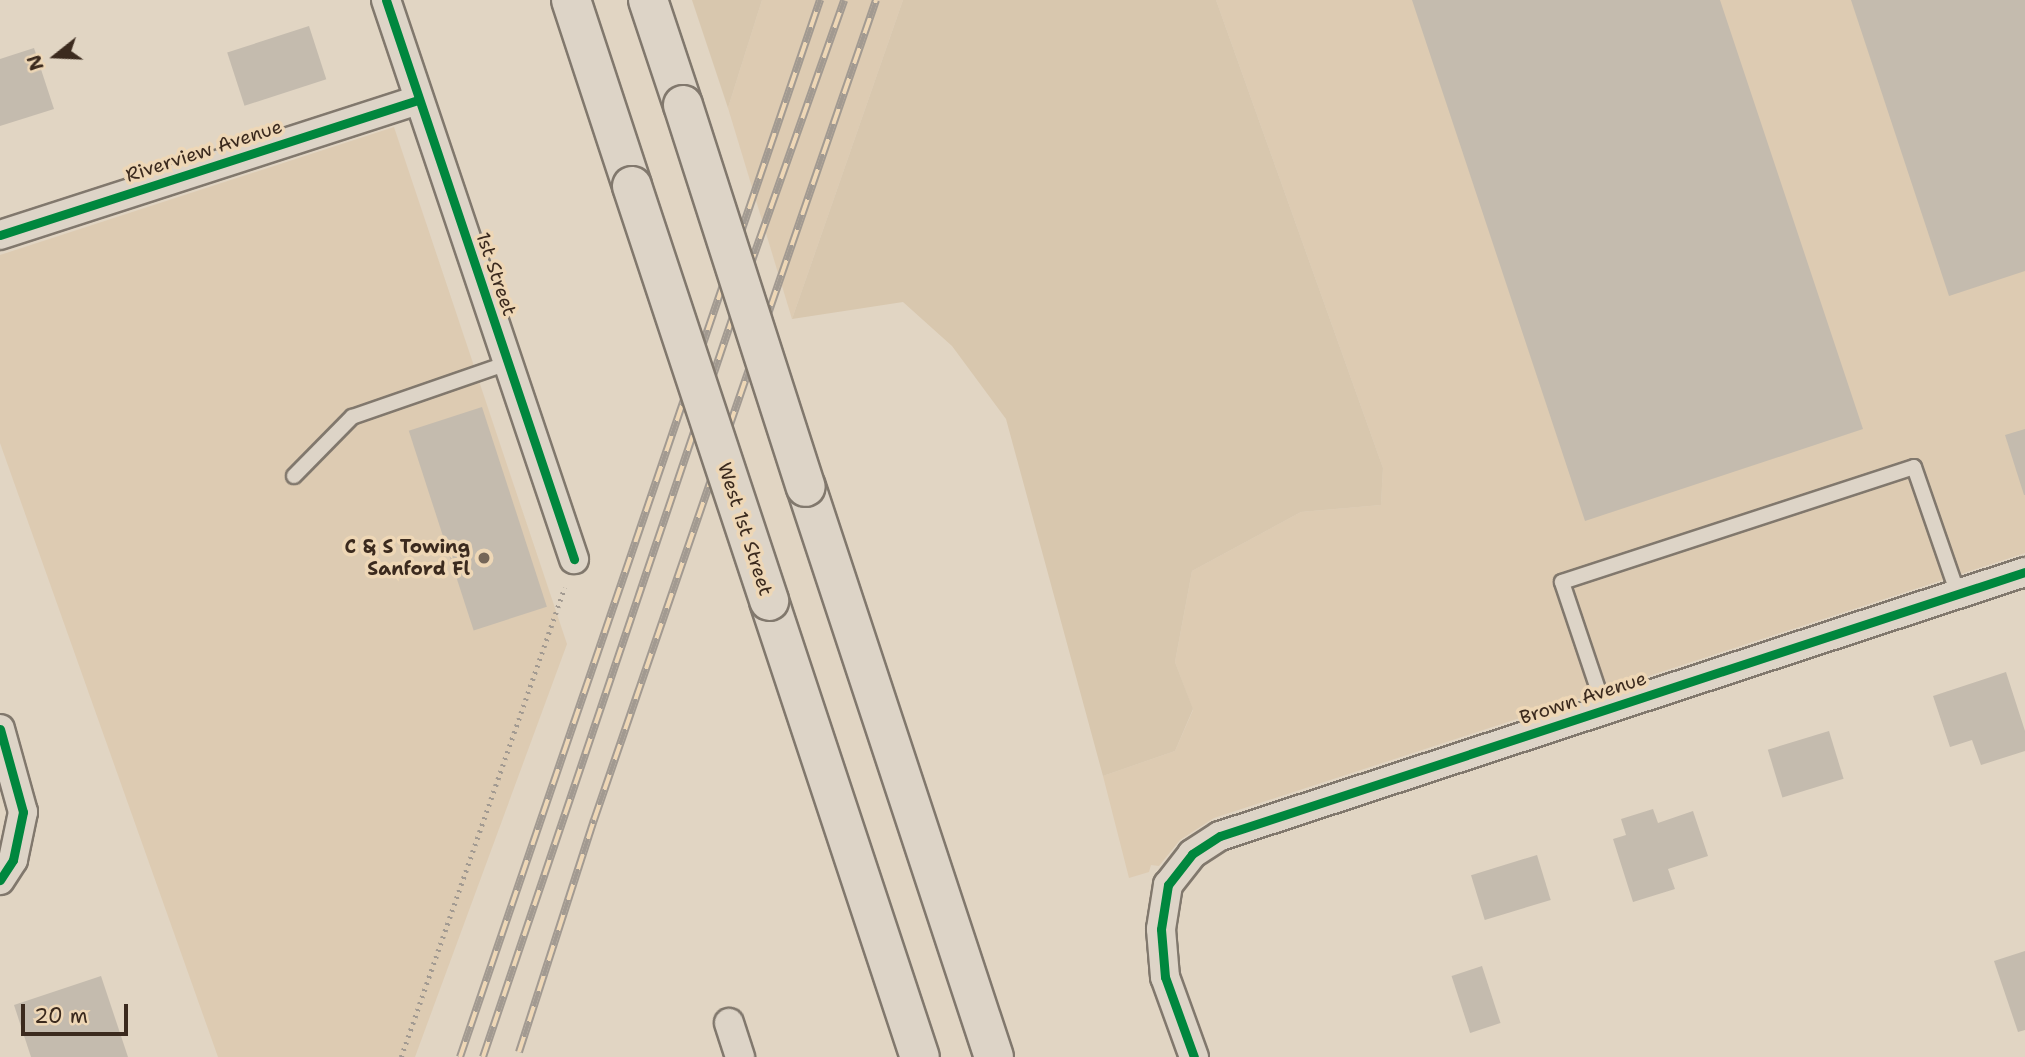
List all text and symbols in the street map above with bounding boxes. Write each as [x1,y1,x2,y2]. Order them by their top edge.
north arrow [21,21,91,91]
text: N [21,52,50,74]
street label: Riverview Avenue [123,115,285,187]
street label: 1st Street [471,229,521,319]
street label: West 1st Street [713,460,777,598]
place label: C & S Towing Sanford Fl [345,536,470,580]
marker: C & S Towing Sanford Fl [476,550,492,566]
street label: Brown Avenue [1517,667,1649,729]
scale bar [24,990,131,1034]
text: 20 m [34,1002,88,1030]

